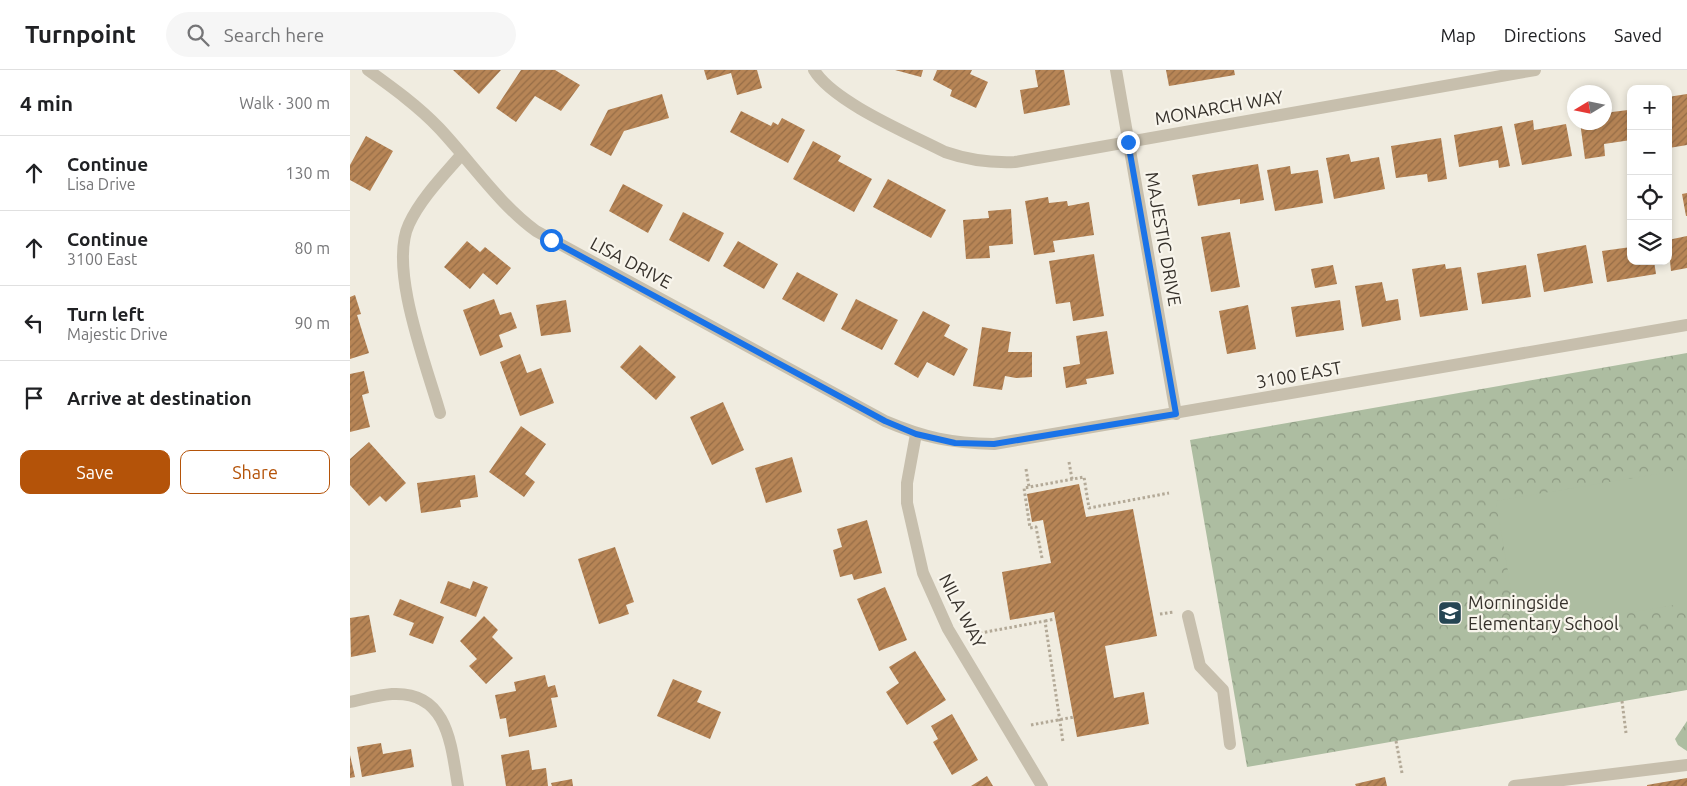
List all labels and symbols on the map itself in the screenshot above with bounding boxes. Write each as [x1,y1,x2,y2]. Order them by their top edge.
north arrow [1567,85,1612,130]
street label: MONARCH WAY [1153,86,1285,128]
route end [1117,131,1140,154]
street label: MAJESTIC DRIVE [1142,170,1186,308]
route start [540,229,563,252]
street label: LISA DRIVE [587,232,676,292]
street label: 3100 EAST [1254,357,1343,391]
street label: NILA WAY [936,570,990,651]
place label: Morningside Elementary School [1468,592,1619,633]
school or university icon: Morningside Elementary School [1437,600,1463,626]

